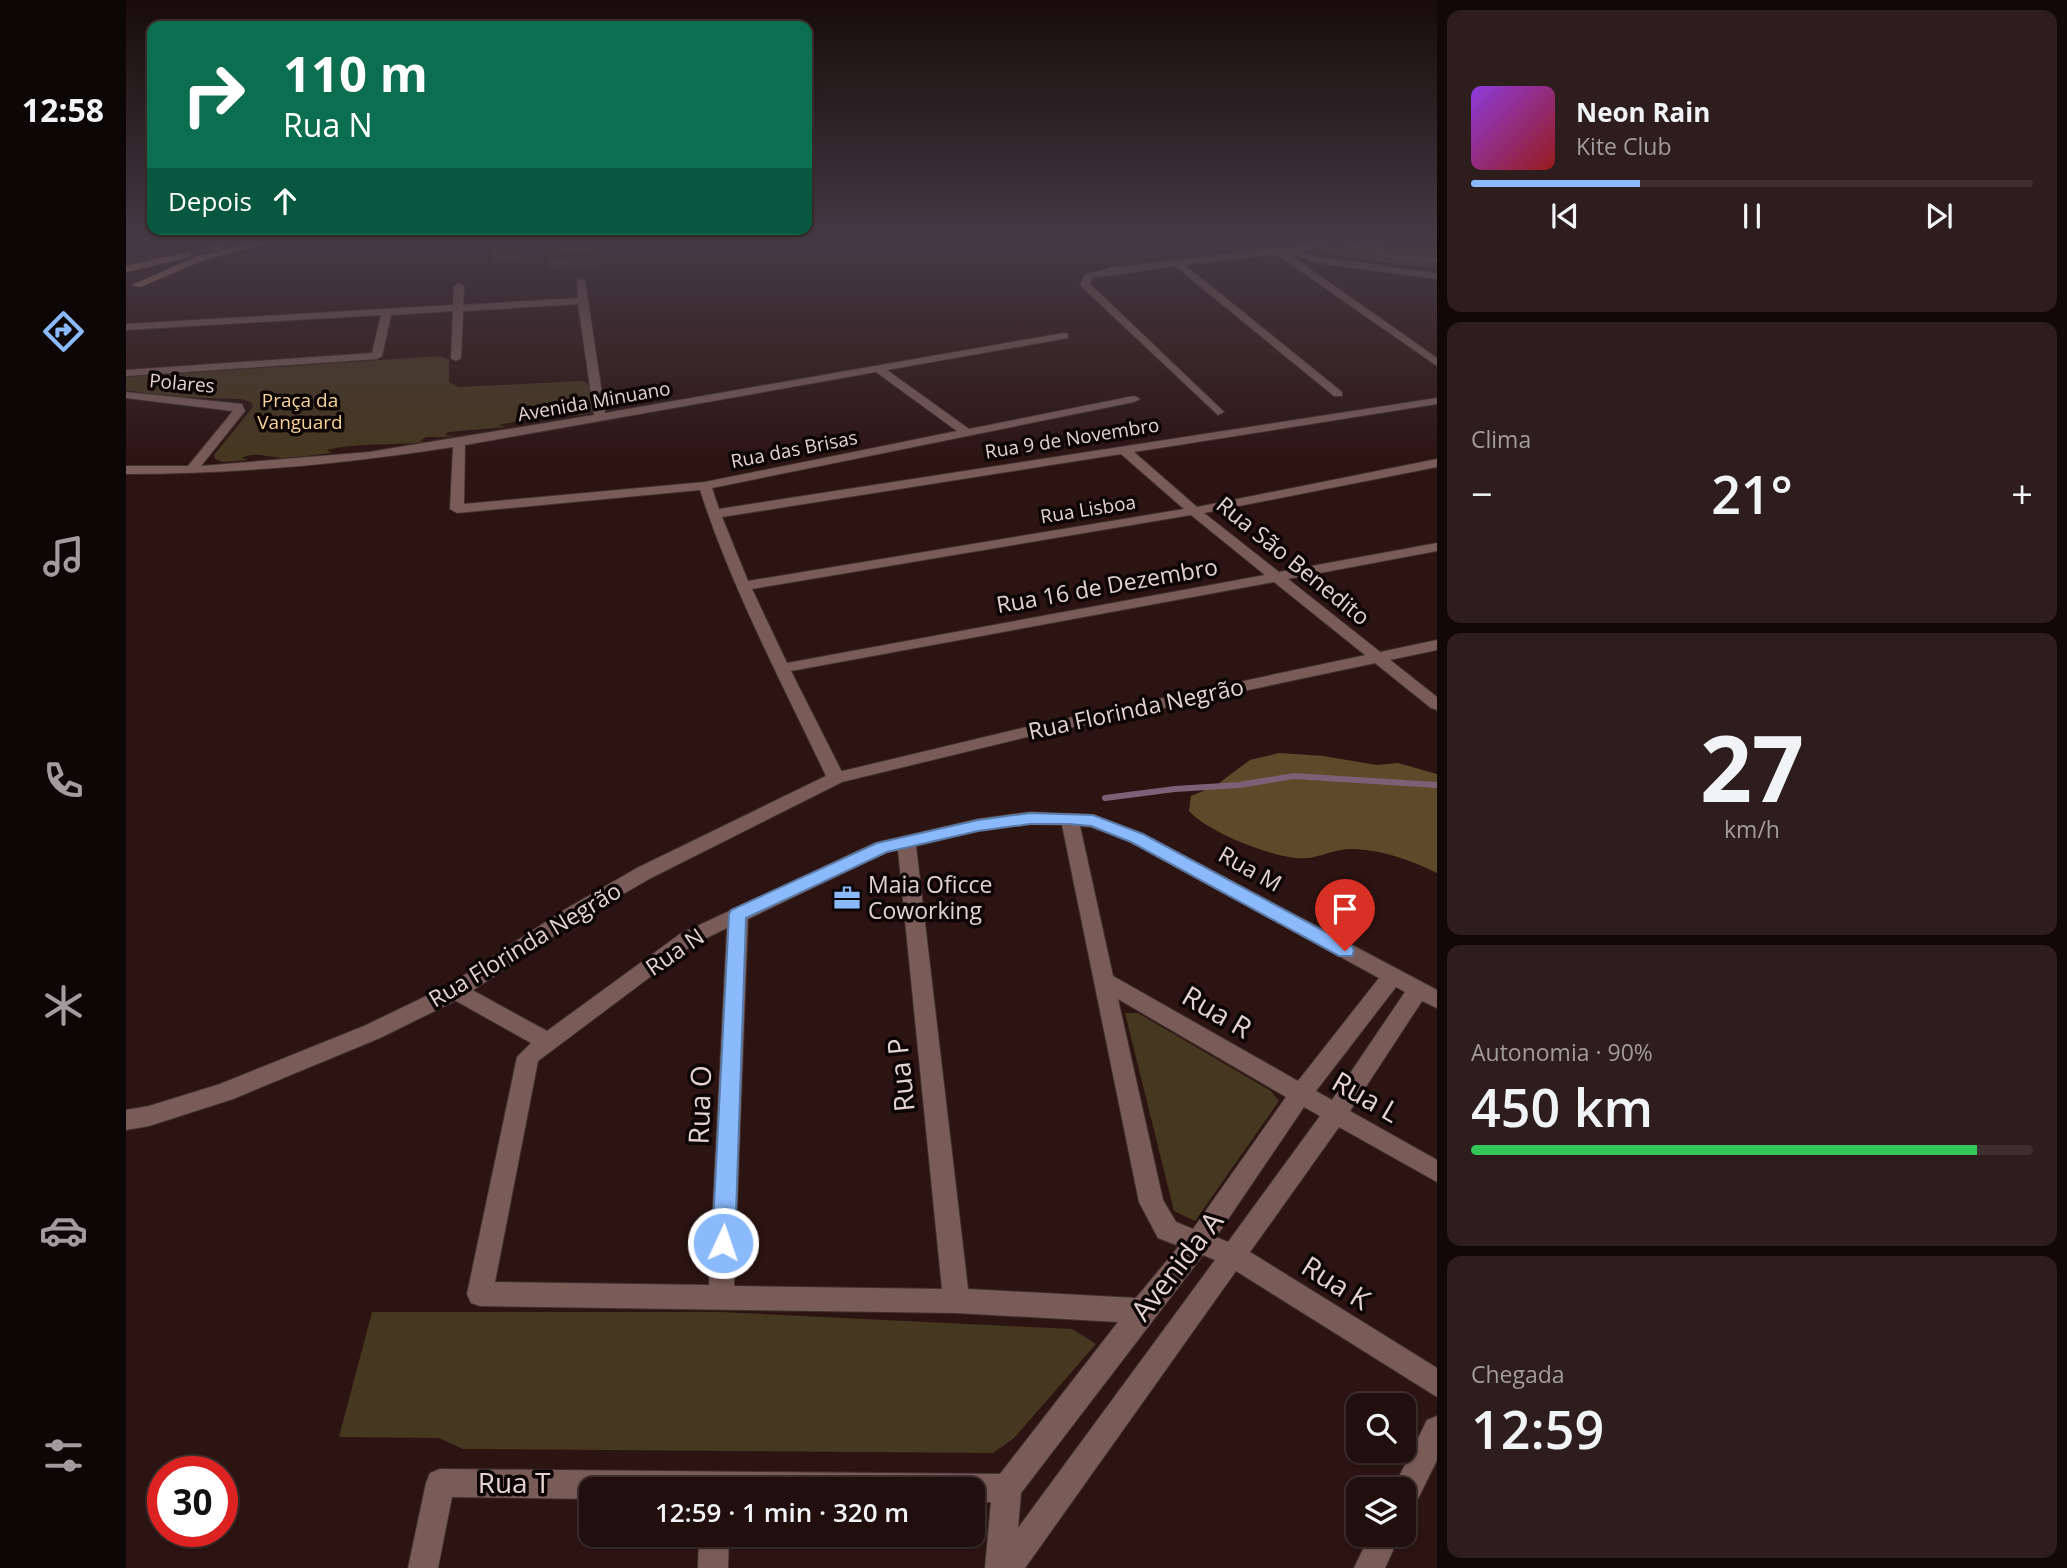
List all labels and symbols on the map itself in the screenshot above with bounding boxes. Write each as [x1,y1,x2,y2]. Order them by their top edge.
street label: Polares [148,367,216,399]
street label: Avenida Minuano [516,375,672,427]
park label: Praça da Vanguard [257,387,343,435]
street label: Rua 9 de Novembro [983,411,1161,465]
street label: Rua das Brisas [728,424,860,474]
street label: Rua São Benedito [1210,488,1377,632]
street label: Rua Lisboa [1038,489,1138,529]
street label: Rua 16 de Dezembro [994,550,1220,620]
street label: Rua Florinda Negrão [1025,670,1246,746]
street label: Rua M [1213,838,1288,899]
place label: Maia Oficce Coworking [868,868,992,926]
street label: Rua Florinda Negrão [422,874,627,1014]
pin [1315,879,1375,951]
office icon: Maia Oficce Coworking [832,883,862,913]
street label: Rua N [639,920,710,982]
street label: Rua R [1176,976,1259,1046]
street label: Rua P [877,1036,923,1114]
street label: Rua L [1326,1062,1407,1131]
street label: Rua O [679,1065,719,1145]
street label: Avenida A [1121,1203,1231,1328]
position arrow [686,1206,760,1280]
street label: Rua K [1295,1246,1379,1318]
speed limit sign: 30 [147,1456,238,1547]
street label: Rua T [478,1463,551,1501]

